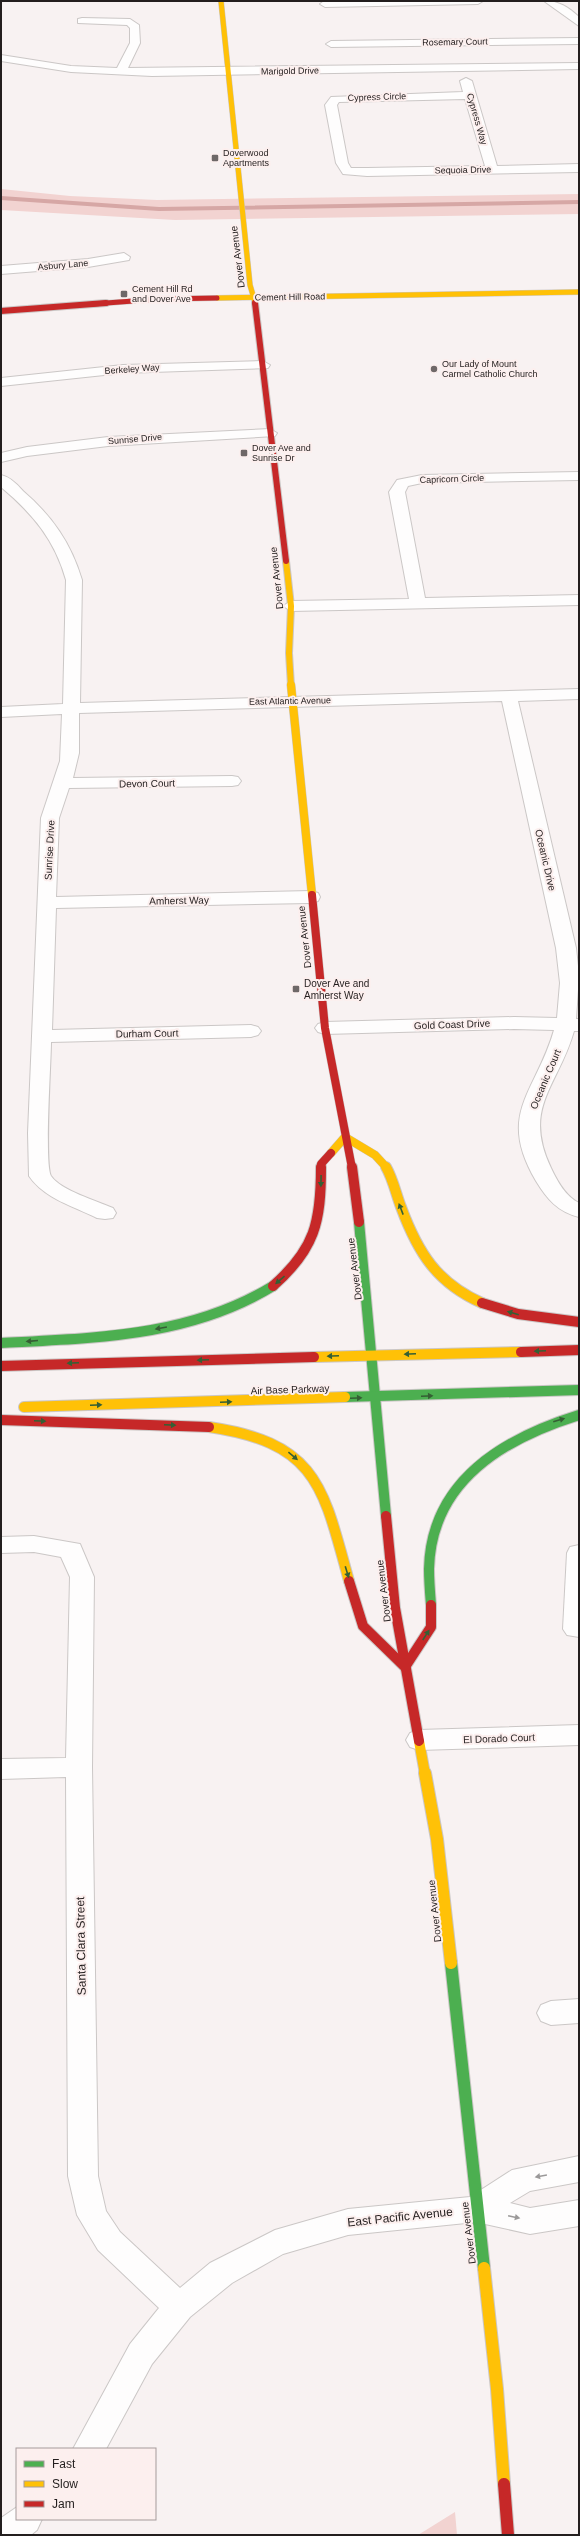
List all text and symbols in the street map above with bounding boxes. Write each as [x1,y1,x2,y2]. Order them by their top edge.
street label: Rosemary Court [422,36,488,48]
street label: Marigold Drive [261,65,319,77]
street label: Cypress Circle [348,91,406,103]
street label: Cypress Way [465,92,489,146]
place label: Doverwood Apartments [223,148,270,168]
marker: Doverwood Apartments [210,153,220,163]
street label: Sequoia Drive [435,165,491,175]
street label: Dover Avenue [228,225,247,289]
street label: Asbury Lane [37,258,89,272]
place label: Cement Hill Rd and Dover Ave [132,284,193,304]
marker: Cement Hill Rd and Dover Ave [119,289,129,299]
street label: Cement Hill Road [255,291,325,303]
place label: Our Lady of Mount Carmel Catholic Church [442,359,538,379]
street label: Berkeley Way [104,362,160,376]
marker: Our Lady of Mount Carmel Catholic Church [429,364,439,374]
street label: Sunrise Drive [108,432,162,446]
place label: Dover Ave and Sunrise Dr [252,443,311,463]
marker: Dover Ave and Sunrise Dr [239,448,249,458]
street label: Capricorn Circle [420,473,484,485]
street label: Dover Avenue [268,546,285,610]
street label: East Atlantic Avenue [249,695,331,707]
street label: Devon Court [119,778,175,789]
street label: Sunrise Drive [42,819,57,880]
street label: Oceanic Drive [533,828,558,892]
street label: Amherst Way [149,894,209,907]
street label: Dover Avenue [296,905,313,969]
place label: Dover Ave and Amherst Way [304,978,369,1001]
marker: Dover Ave and Amherst Way [291,984,301,994]
street label: Gold Coast Drive [414,1018,491,1031]
street label: Durham Court [116,1027,179,1040]
street label: Oceanic Court [528,1047,563,1111]
one-way arrow [318,1175,324,1188]
one-way arrow [397,1202,403,1214]
street label: Dover Avenue [345,1237,364,1301]
one-way arrow [275,1275,285,1285]
one-way arrow [507,1310,519,1316]
one-way arrow [155,1325,167,1331]
one-way arrow [26,1338,38,1344]
one-way arrow [533,1348,546,1354]
one-way arrow [404,1351,416,1358]
one-way arrow [327,1353,339,1360]
one-way arrow [196,1357,209,1363]
one-way arrow [67,1360,79,1367]
street label: Air Base Parkway [250,1383,330,1396]
one-way arrow [421,1392,433,1399]
one-way arrow [350,1395,363,1401]
one-way arrow [220,1399,233,1405]
one-way arrow [90,1402,102,1409]
one-way arrow [553,1417,565,1423]
one-way arrow [34,1418,46,1425]
one-way arrow [164,1421,176,1428]
one-way arrow [288,1452,299,1461]
street label: Dover Avenue [374,1559,393,1623]
one-way arrow [344,1566,350,1578]
one-way arrow [422,1629,430,1640]
street label: El Dorado Court [463,1732,535,1745]
street label: Dover Avenue [426,1879,443,1943]
street label: Santa Clara Street [73,1896,89,1995]
one-way arrow [534,2173,547,2179]
street label: Dover Avenue [459,2201,478,2265]
street label: East Pacific Avenue [347,2204,454,2229]
one-way arrow [508,2215,521,2221]
legend [16,2448,156,2520]
text: Fast [52,2457,76,2471]
text: Slow [52,2477,78,2491]
text: Jam [52,2497,75,2511]

